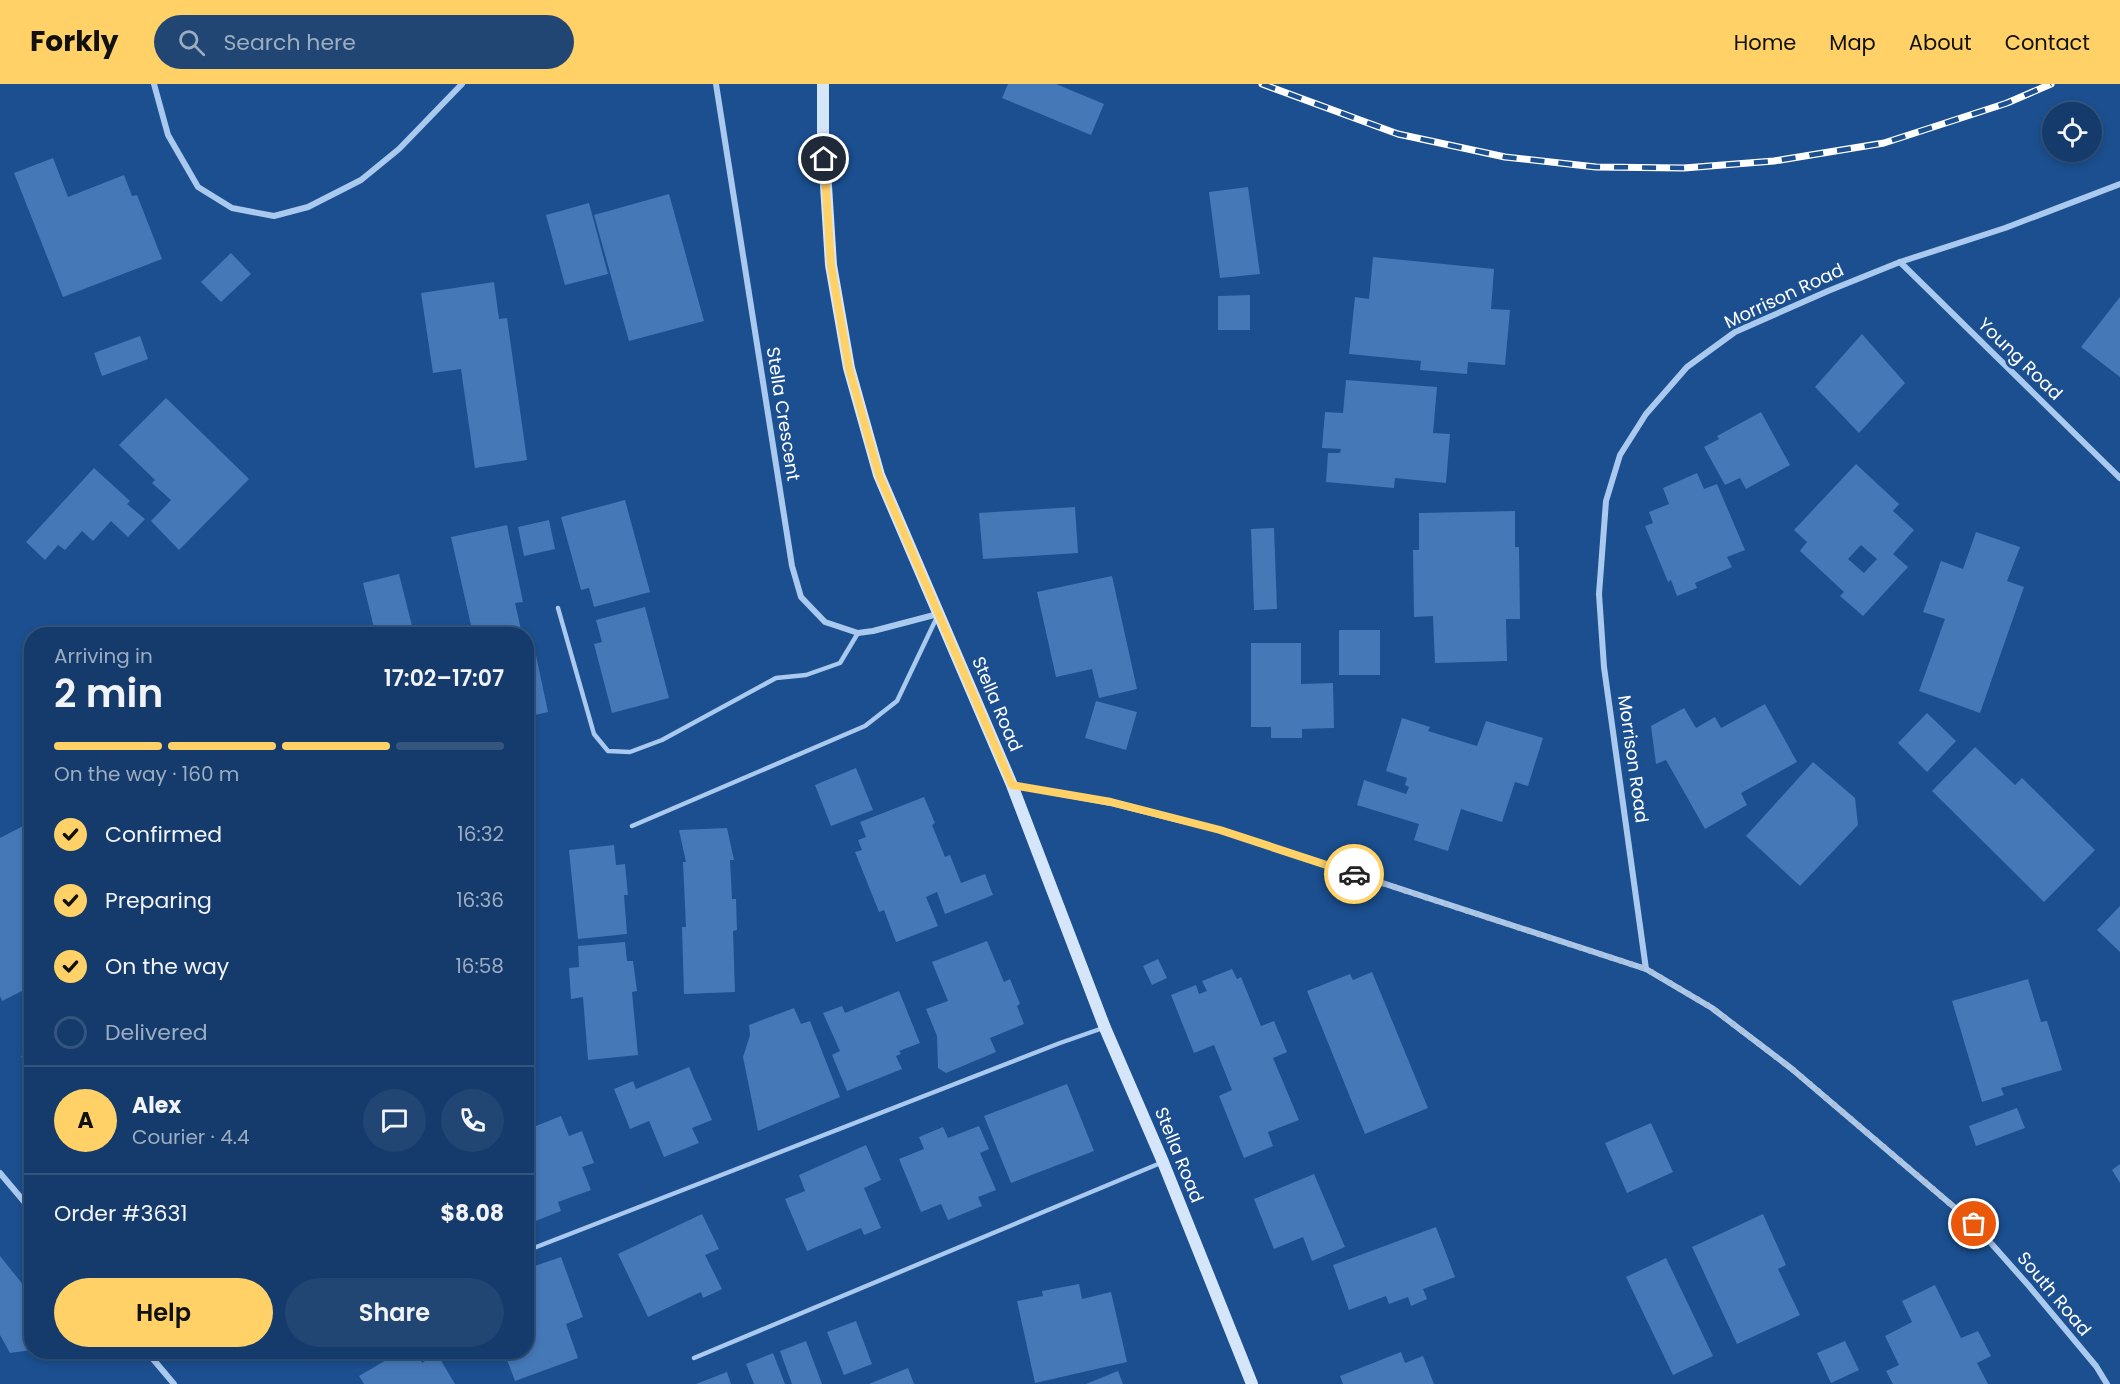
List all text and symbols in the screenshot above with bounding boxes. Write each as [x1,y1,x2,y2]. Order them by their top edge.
search box [154,15,574,69]
text: Forkly [30,22,118,61]
icon: search [175,26,208,59]
text: Search here [223,27,356,58]
text: Home [1734,28,1796,57]
text: Map [1829,28,1876,57]
text: About [1909,28,1972,57]
text: Contact [2005,28,2090,57]
map controls [2042,102,2102,162]
button: locate [2042,102,2102,162]
pin [798,133,849,184]
icon: home [807,142,840,175]
street label: Morrison Road [1720,257,1847,334]
street label: Young Road [1973,312,2068,405]
street label: Stella Crescent [761,345,806,483]
text: Arriving in [54,642,153,670]
street label: Stella Road [966,652,1029,755]
text: 17:02–17:07 [384,663,504,694]
text: 2 min [54,666,163,721]
street label: Morrison Road [1612,693,1655,825]
text: On the way · 160 m [54,760,239,788]
icon: check [54,818,87,851]
text: Confirmed [105,819,222,850]
text: 16:32 [457,820,504,848]
courier [1324,844,1384,904]
icon: car [1338,858,1371,891]
icon: check [54,884,87,917]
text: Preparing [105,885,212,916]
text: 16:36 [456,886,504,914]
icon: check [54,950,87,983]
text: On the way [105,951,229,982]
text: 16:58 [455,952,504,980]
text: Delivered [105,1017,208,1048]
button: chat [363,1089,426,1152]
button: phone [441,1089,504,1152]
text: Alex [132,1090,181,1121]
street label: Stella Road [1149,1103,1210,1206]
text: A [77,1105,94,1136]
text: Courier · 4.4 [132,1123,250,1151]
text: Order #3631 [54,1198,188,1229]
text: $8.08 [440,1198,504,1229]
pin [1948,1198,1999,1249]
icon: bag [1957,1207,1990,1240]
street label: South Road [2012,1246,2097,1341]
button: Help [54,1278,273,1347]
button: Share [285,1278,504,1347]

